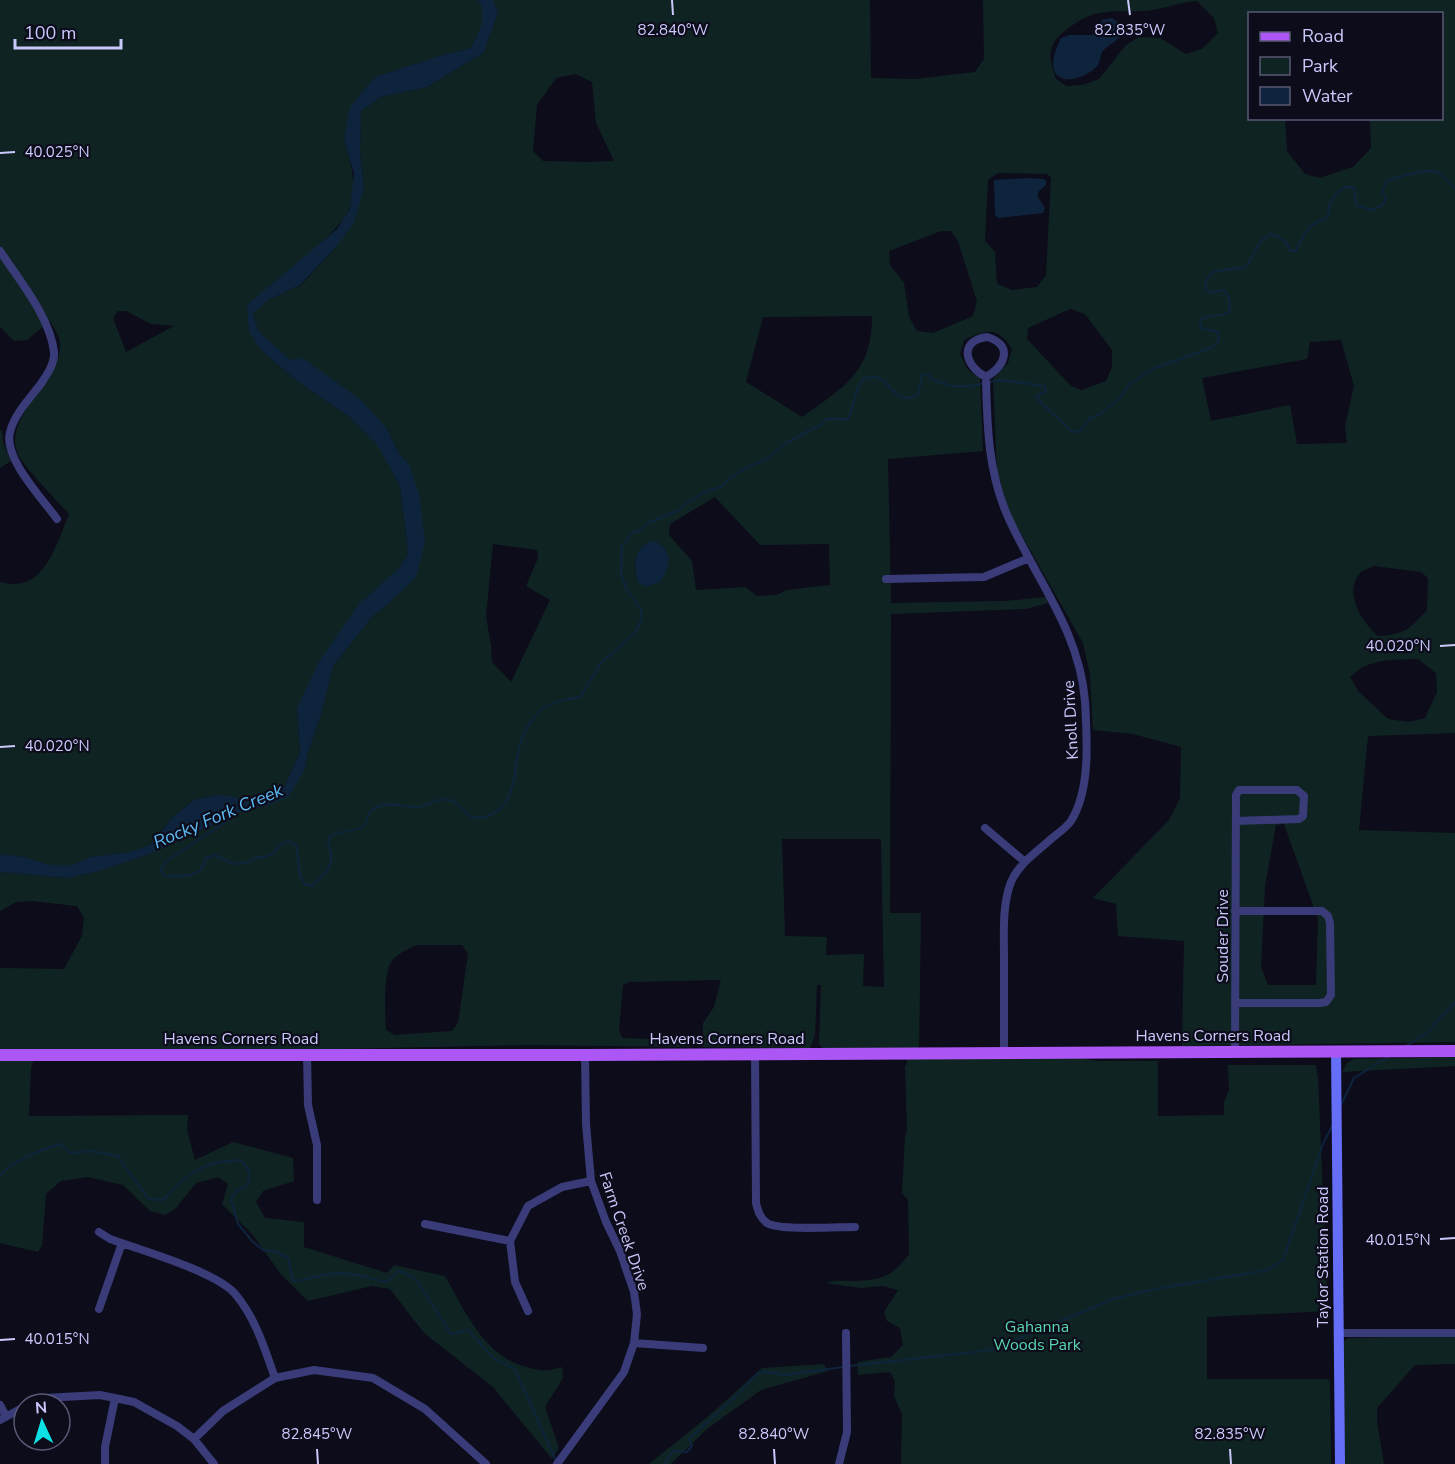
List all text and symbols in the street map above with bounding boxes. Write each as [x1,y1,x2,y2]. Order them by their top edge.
scale bar [15,12,122,50]
legend [1248,12,1443,120]
text: 82.840°W [638,20,709,40]
text: 82.835°W [1095,20,1166,40]
text: 100 m [24,21,76,45]
text: Road [1302,24,1344,48]
text: Park [1302,54,1339,78]
text: Water [1302,84,1353,108]
text: 40.025°N [24,142,90,162]
text: 40.020°N [1365,636,1431,656]
street label: Knoll Drive [1058,680,1084,760]
text: 40.020°N [24,736,90,756]
water label: Rocky Fork Creek [149,777,288,854]
street label: Souder Drive [1212,889,1234,983]
street label: Havens Corners Road [1135,1025,1291,1047]
street label: Havens Corners Road [163,1028,319,1050]
street label: Havens Corners Road [649,1028,805,1050]
street label: Farm Creek Drive [593,1169,655,1294]
street label: Taylor Station Road [1312,1187,1334,1327]
text: 40.015°N [1365,1230,1431,1250]
park label: Gahanna Woods Park [993,1316,1082,1356]
text: 40.015°N [24,1329,90,1349]
north arrow [12,1392,72,1452]
text: N [34,1397,48,1419]
text: 82.845°W [282,1424,353,1444]
text: 82.840°W [739,1424,810,1444]
text: 82.835°W [1195,1424,1266,1444]

